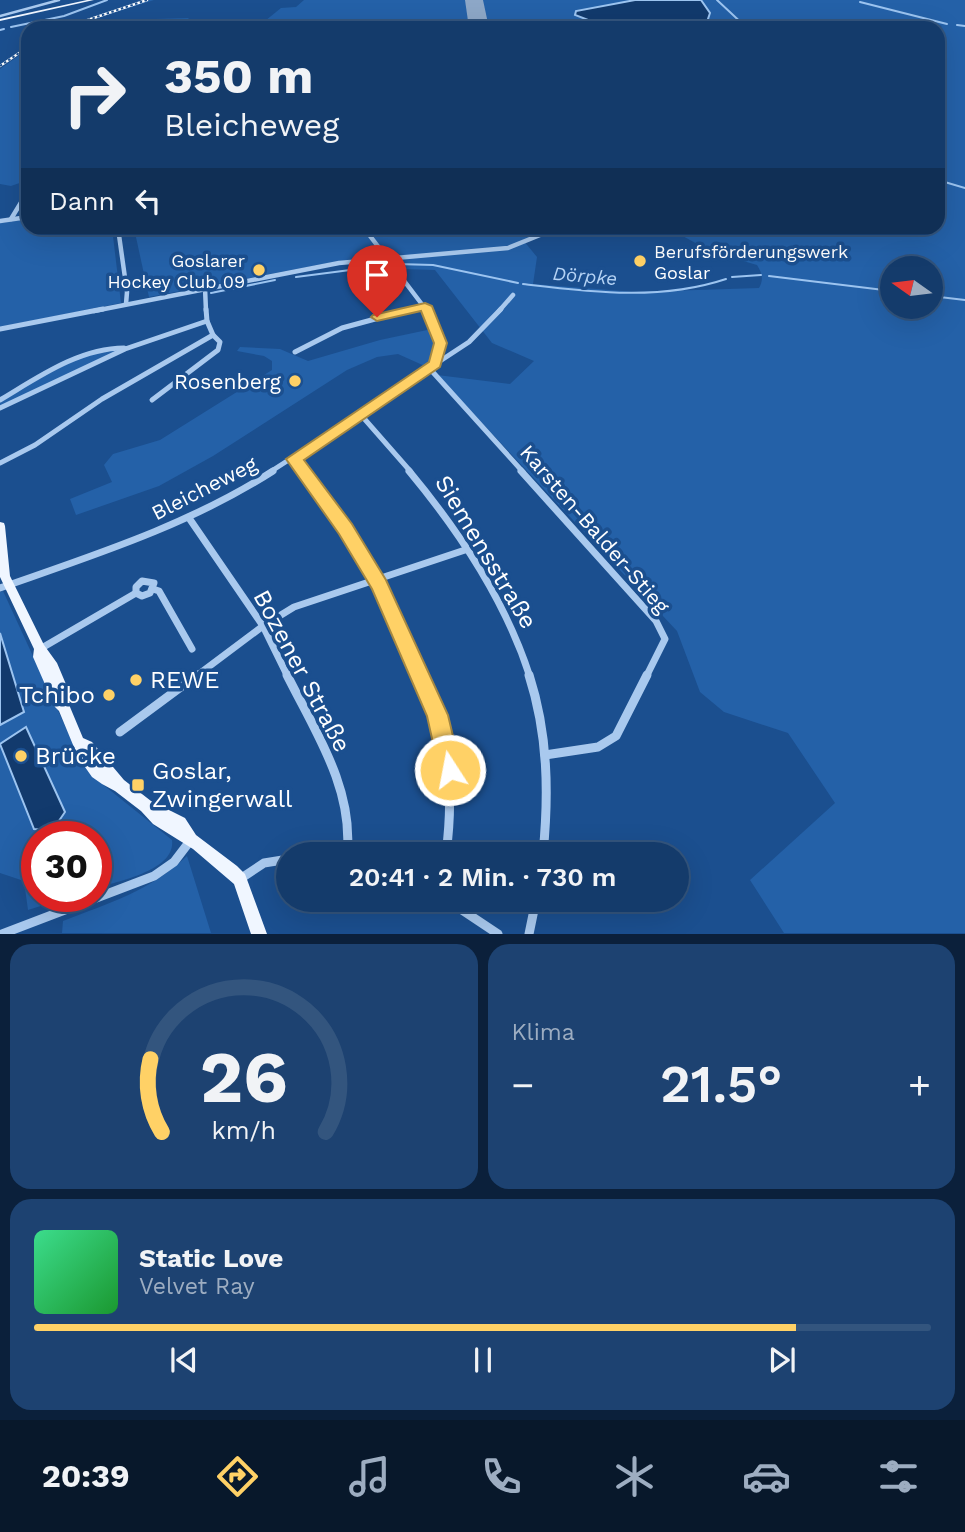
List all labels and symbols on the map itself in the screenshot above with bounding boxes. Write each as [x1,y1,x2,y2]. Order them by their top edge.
place label: Berufsförderungswerk Goslar [654,241,848,283]
pin [347,245,407,317]
place label: Goslarer Hockey Club 09 [108,250,245,292]
marker: Berufsförderungswerk Goslar [632,253,648,269]
north arrow [880,256,943,318]
marker: Goslarer Hockey Club 09 [251,262,267,278]
water label: Dörpke [552,262,618,290]
place label: Rosenberg [174,369,282,394]
marker: Rosenberg [287,373,303,389]
street label: Karsten-Balder-Stieg [515,440,675,619]
street label: Bleicheweg [147,450,262,525]
street label: Siemensstraße [429,470,543,634]
street label: Bozener Straße [247,585,357,757]
place label: REWE [150,666,220,694]
marker: REWE [128,672,144,688]
place label: Tchibo [19,681,95,709]
marker: Tchibo [101,687,117,703]
position arrow [413,733,487,807]
place label: Brücke [35,742,116,770]
marker: Brücke [13,748,29,764]
place label: Goslar, Zwingerwall [152,757,293,813]
marker: Goslar, Zwingerwall [130,777,146,793]
speed limit sign: 30 [21,821,112,912]

